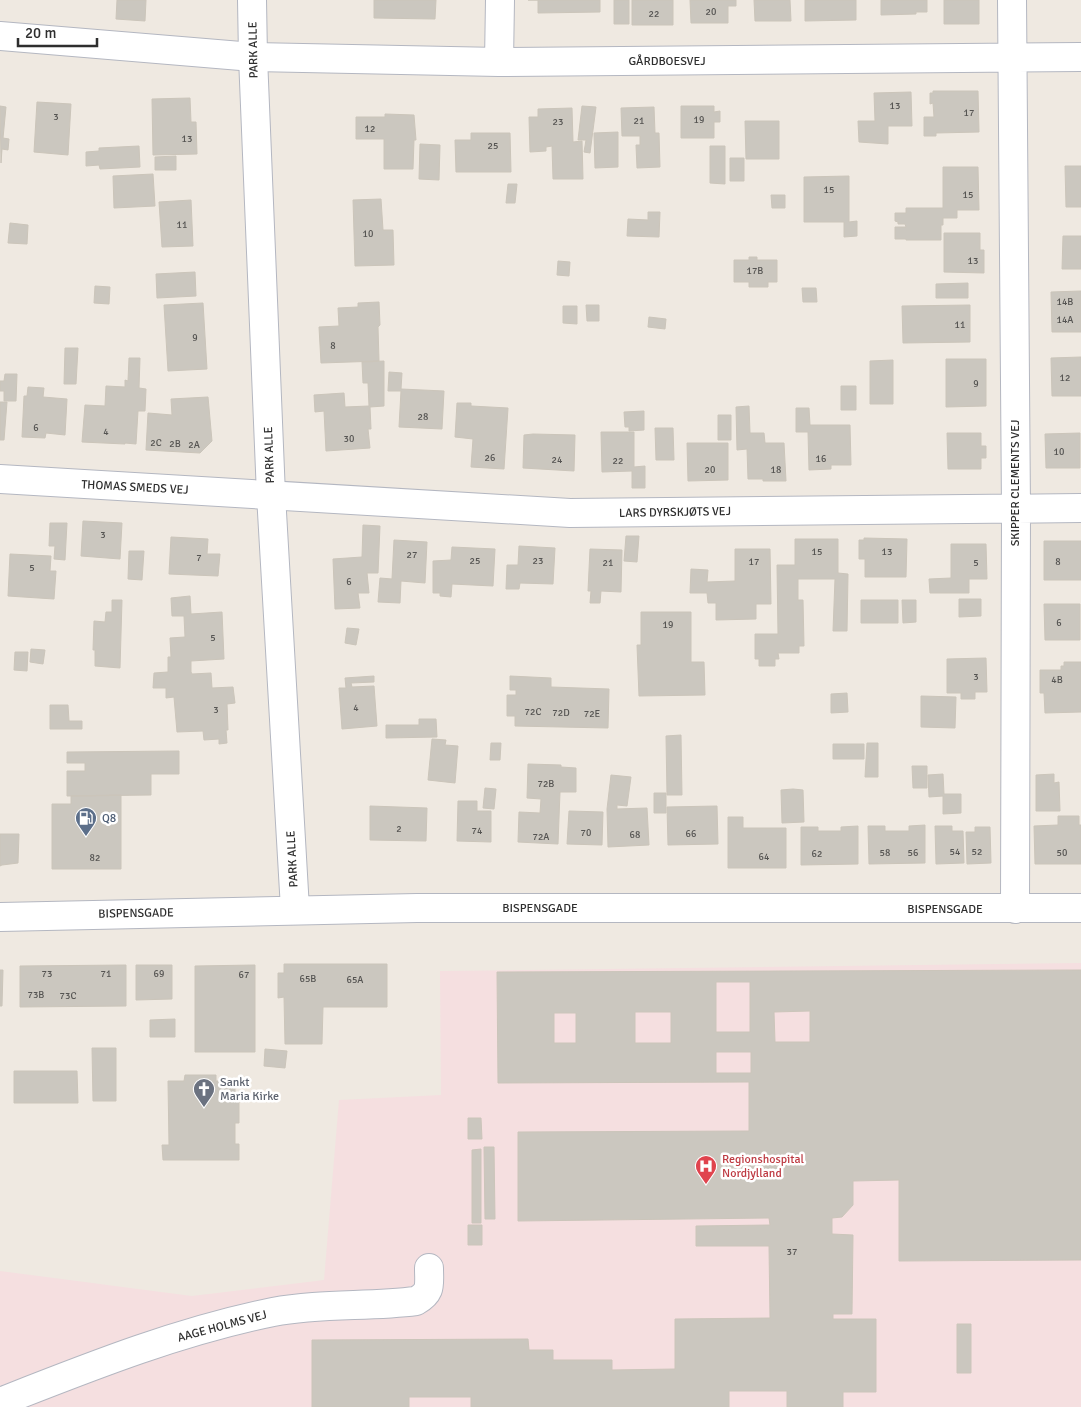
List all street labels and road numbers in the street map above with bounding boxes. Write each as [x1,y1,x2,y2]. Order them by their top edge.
street label: PARK ALLE [246,21,261,79]
street label: GÅRDBOESVEJ [628,54,706,69]
street label: SKIPPER CLEMENTS VEJ [1008,420,1023,546]
street label: PARK ALLE [261,426,278,484]
street label: THOMAS SMEDS VEJ [81,477,189,498]
street label: LARS DYRSKJØTS VEJ [619,504,731,521]
street label: PARK ALLE [284,830,301,888]
street label: BISPENSGADE [502,901,578,916]
street label: BISPENSGADE [907,902,983,917]
street label: BISPENSGADE [98,905,174,922]
street label: AAGE HOLMS VEJ [176,1307,268,1346]

